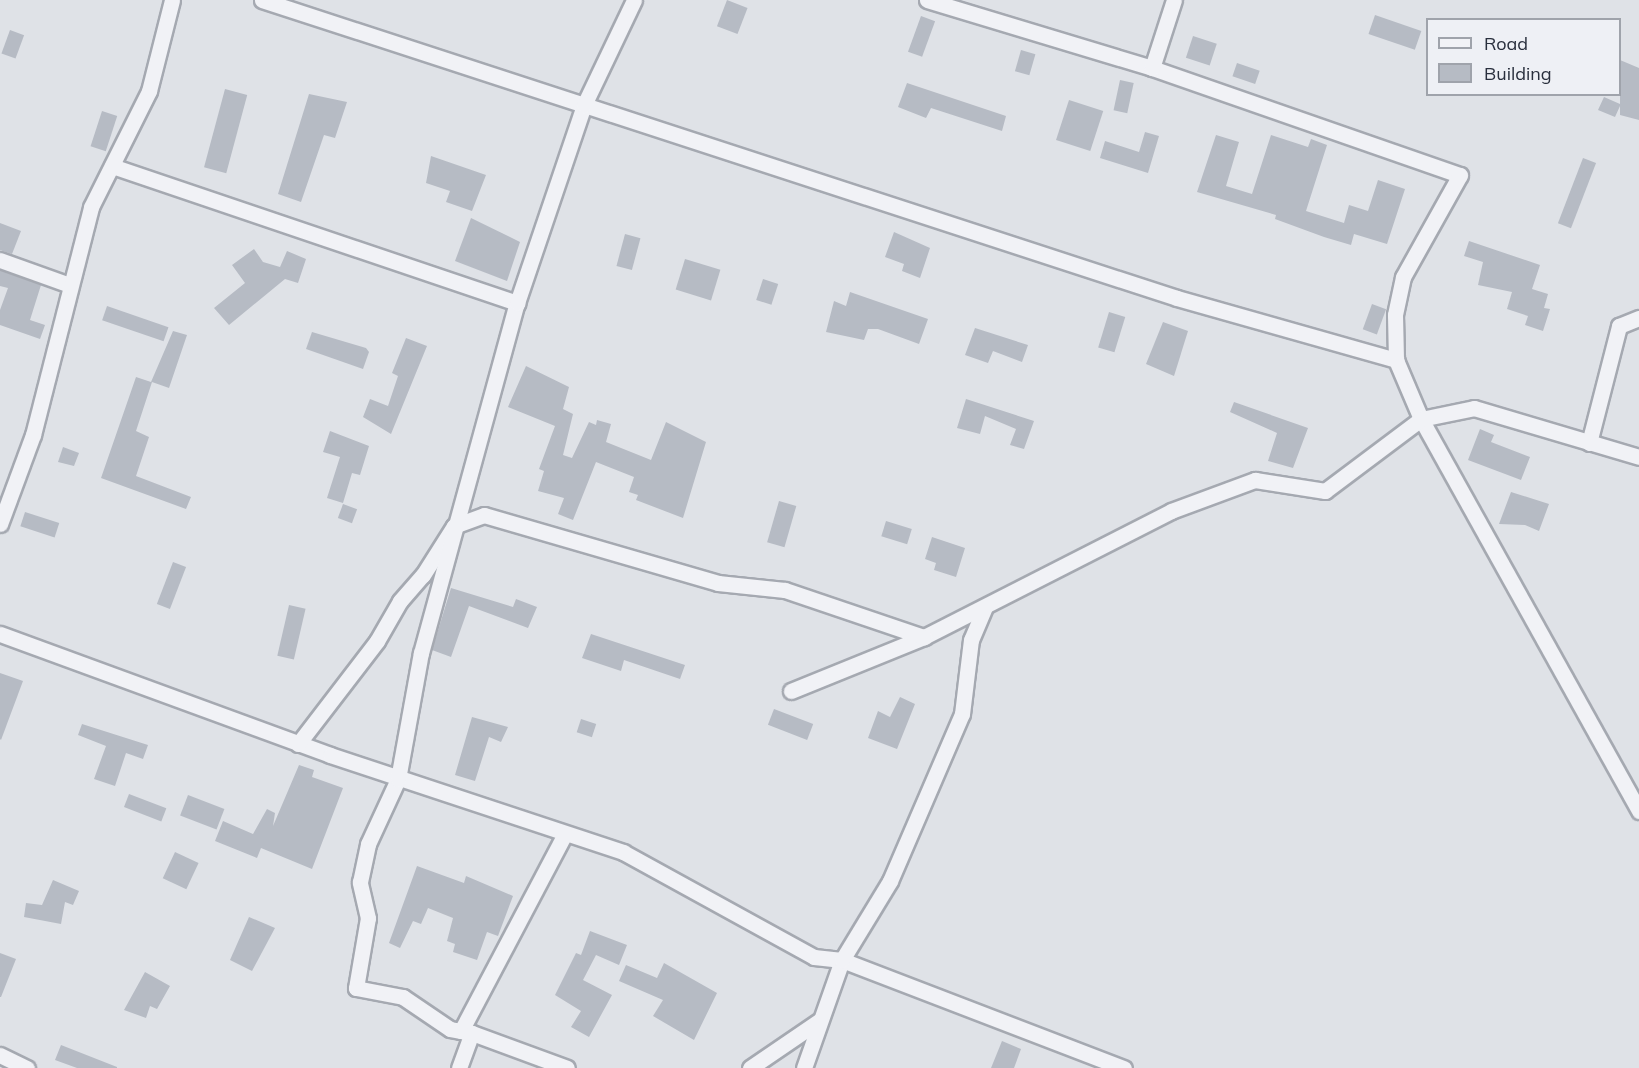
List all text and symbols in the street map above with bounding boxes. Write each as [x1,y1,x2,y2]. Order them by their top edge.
legend [1426,18,1621,96]
text: Road [1484,32,1528,55]
text: Building [1484,62,1552,85]

